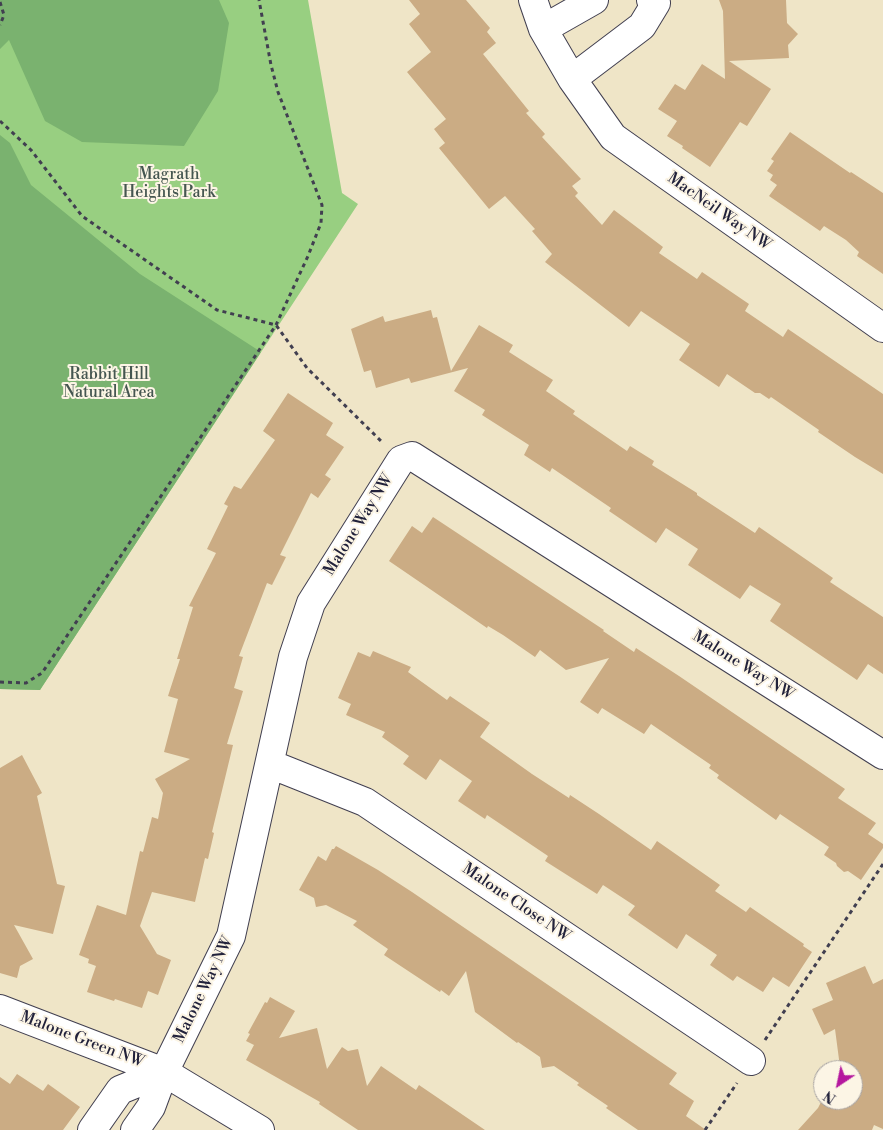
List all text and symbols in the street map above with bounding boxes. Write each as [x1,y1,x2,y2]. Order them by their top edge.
park label: Magrath Heights Park [122,165,216,203]
street label: MacNeil Way NW [663,169,775,255]
park label: Rabbit Hill Natural Area [63,365,155,403]
street label: Malone Way NW [320,471,398,579]
street label: Malone Way NW [689,627,797,705]
street label: Malone Close NW [458,860,574,946]
street label: Malone Way NW [170,934,238,1046]
street label: Malone Green NW [17,1008,147,1072]
north arrow [813,1060,863,1110]
text: N [821,1086,840,1107]

